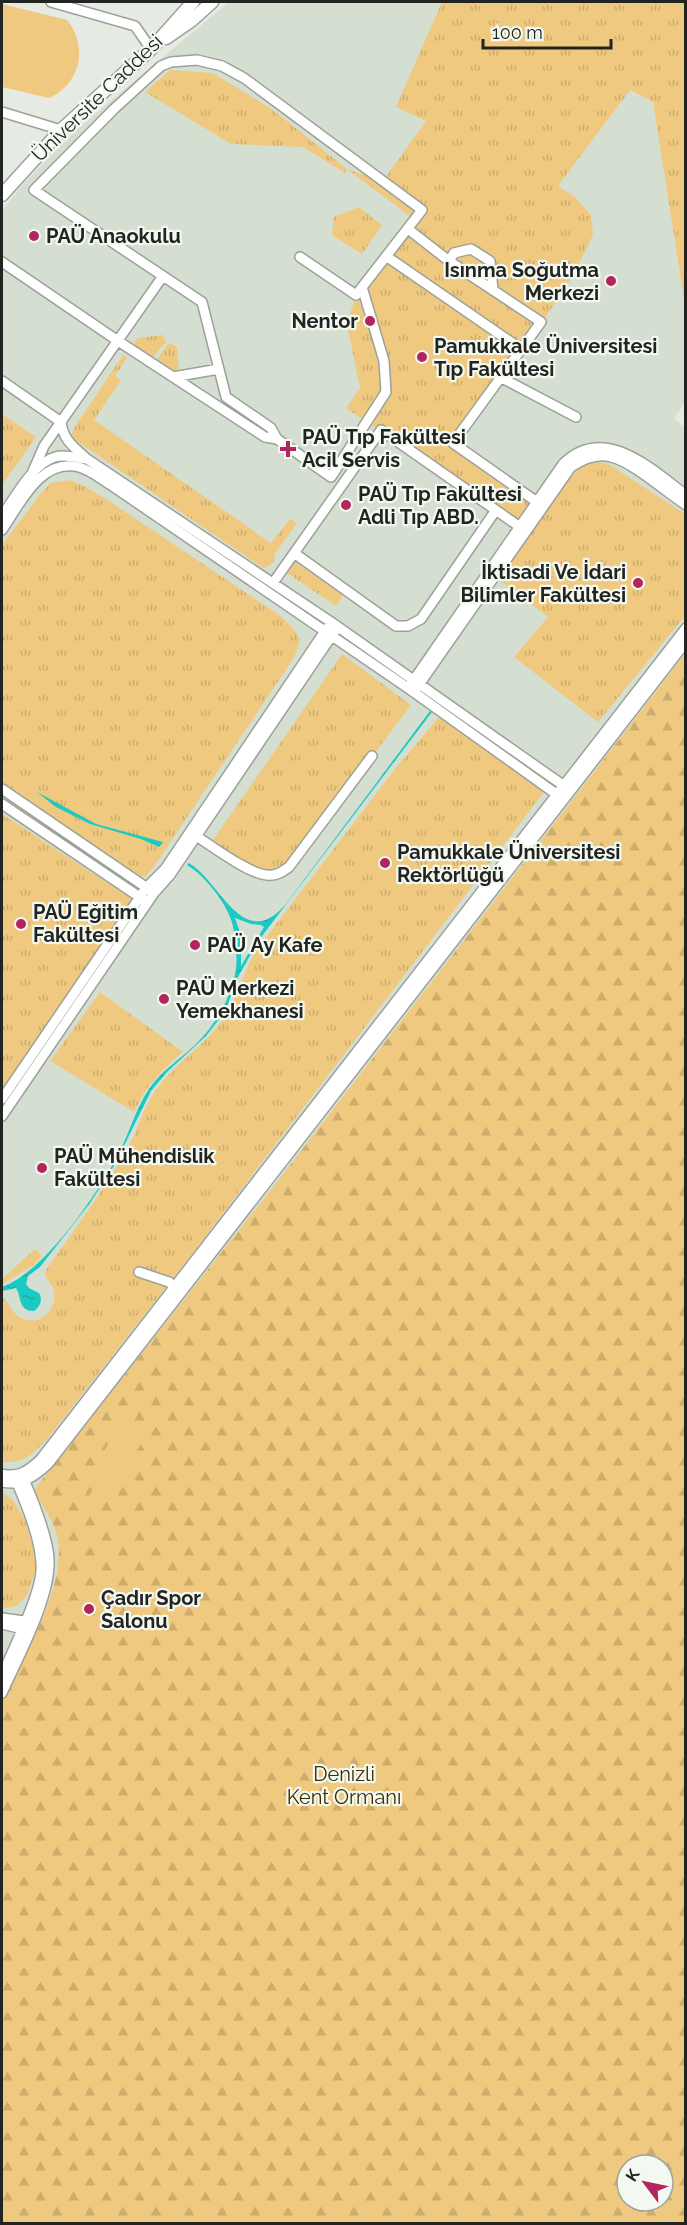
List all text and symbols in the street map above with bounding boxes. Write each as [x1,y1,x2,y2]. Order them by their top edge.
scale bar [483,12,610,50]
text: 100 m [492,22,543,43]
street label: Üniversite Caddesi [27,29,167,167]
place label: PAÜ Anaokulu [46,224,181,248]
marker: PAÜ Anaokulu [27,229,41,243]
place label: Isınma Soğutma Merkezi [444,258,599,305]
marker: Isınma Soğutma Merkezi [604,274,618,288]
place label: Nentor [292,309,358,333]
marker: Nentor [363,314,377,328]
place label: Pamukkale Üniversitesi Tıp Fakültesi [434,334,657,381]
marker: Pamukkale Üniversitesi Tıp Fakültesi [415,350,429,364]
place label: PAÜ Tıp Fakültesi Acil Servis [302,425,466,472]
marker: PAÜ Tıp Fakültesi Acil Servis [279,440,297,458]
place label: PAÜ Tıp Fakültesi Adli Tıp ABD. [358,482,522,529]
marker: PAÜ Tıp Fakültesi Adli Tıp ABD. [339,498,353,512]
place label: İktisadi Ve İdari Bilimler Fakültesi [460,560,626,607]
marker: İktisadi Ve İdari Bilimler Fakültesi [631,576,645,590]
place label: Pamukkale Üniversitesi Rektörlüğü [397,840,620,887]
marker: Pamukkale Üniversitesi Rektörlüğü [378,856,392,870]
place label: PAÜ Eğitim Fakültesi [33,900,138,947]
marker: PAÜ Eğitim Fakültesi [14,917,28,931]
place label: PAÜ Ay Kafe [207,933,323,957]
marker: PAÜ Ay Kafe [188,938,202,952]
place label: PAÜ Merkezi Yemekhanesi [176,976,304,1023]
marker: PAÜ Merkezi Yemekhanesi [157,992,171,1006]
place label: PAÜ Mühendislik Fakültesi [54,1144,215,1191]
marker: PAÜ Mühendislik Fakültesi [35,1161,49,1175]
place label: Çadır Spor Salonu [101,1586,201,1633]
marker: Çadır Spor Salonu [82,1602,96,1616]
park label: Denizli Kent Ormanı [287,1762,401,1809]
north arrow [615,2153,675,2213]
text: K [622,2165,644,2185]

